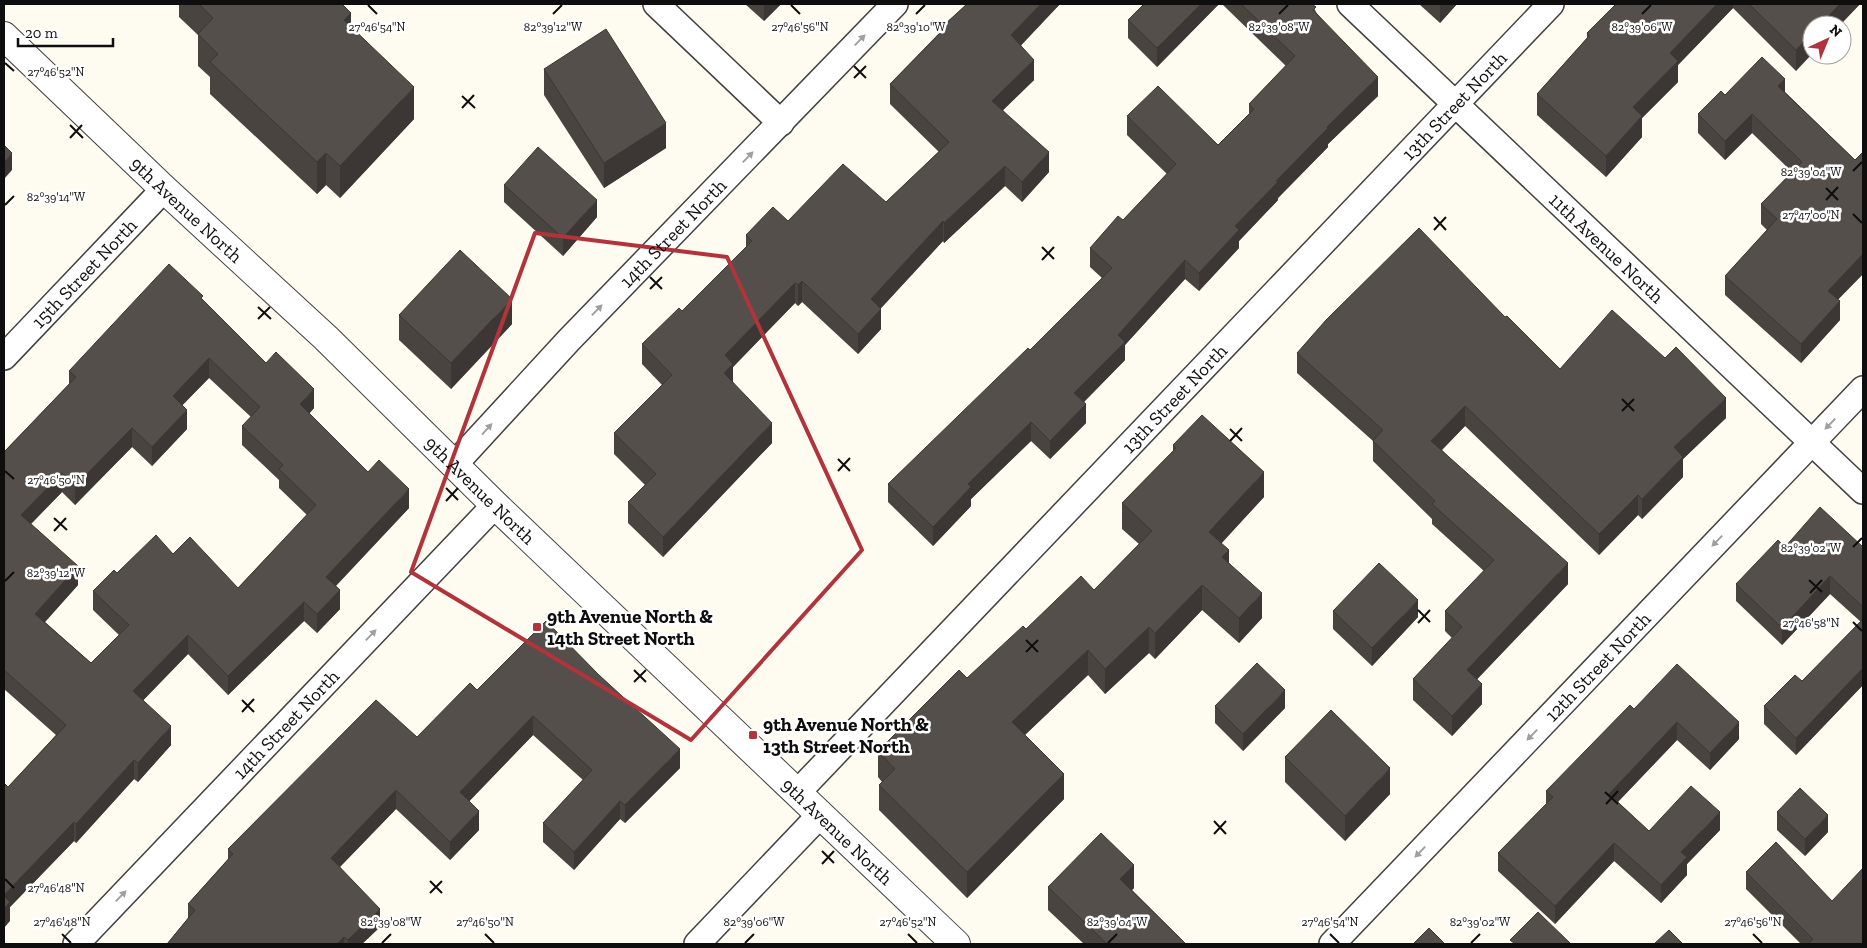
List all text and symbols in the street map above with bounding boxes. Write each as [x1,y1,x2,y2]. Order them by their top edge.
scale bar [18,15,112,47]
north arrow [1802,15,1852,65]
text: 27°46'54"N [349,20,406,34]
text: 82°39'12"W [524,20,583,34]
text: 27°46'56"N [771,20,829,34]
text: 82°39'10"W [886,20,946,34]
text: 82°39'08"W [1249,20,1310,34]
text: 82°39'06"W [1612,20,1673,34]
text: N [1826,21,1846,41]
text: 20 m [25,24,58,42]
one-way arrow [854,34,866,46]
street label: 13th Street North [1397,46,1512,165]
text: 27°46'52"N [28,65,85,79]
one-way arrow [742,151,754,163]
street label: 9th Avenue North [125,152,248,268]
text: 82°39'04"W [1781,165,1842,179]
street label: 14th Street North [615,174,731,293]
street label: 11th Avenue North [1544,188,1669,308]
text: 82°39'14"W [27,190,86,204]
text: 27°47'00"N [1782,208,1840,222]
street label: 15th Street North [27,214,142,333]
one-way arrow [591,305,603,317]
street label: 13th Street North [1117,339,1232,458]
one-way arrow [1824,418,1836,430]
one-way arrow [481,424,493,436]
street label: 9th Avenue North [420,431,540,549]
text: 27°46'50"N [27,473,85,487]
one-way arrow [1711,535,1723,547]
text: 82°39'02"W [1781,541,1842,555]
text: 82°39'12"W [27,566,86,580]
place label: 9th Avenue North & 14th Street North [547,605,713,650]
street label: 12th Street North [1540,607,1656,726]
text: 27°46'58"N [1782,616,1840,630]
marker: 9th Avenue North & 14th Street North [531,621,543,633]
one-way arrow [365,629,377,641]
street label: 14th Street North [229,665,344,784]
place label: 9th Avenue North & 13th Street North [763,713,929,758]
one-way arrow [1526,728,1538,740]
marker: 9th Avenue North & 13th Street North [747,729,759,741]
street label: 9th Avenue North [777,773,898,890]
one-way arrow [1414,846,1426,858]
text: 27°46'48"N [27,881,85,895]
one-way arrow [115,891,127,903]
text: 27°46'48"N [33,915,91,929]
text: 82°39'08"W [361,915,422,929]
text: 27°46'50"N [456,915,514,929]
text: 82°39'06"W [724,915,785,929]
text: 27°46'52"N [880,915,937,929]
text: 82°39'04"W [1087,915,1148,929]
text: 27°46'54"N [1302,915,1359,929]
text: 82°39'02"W [1450,915,1511,929]
text: 27°46'56"N [1724,915,1782,929]

